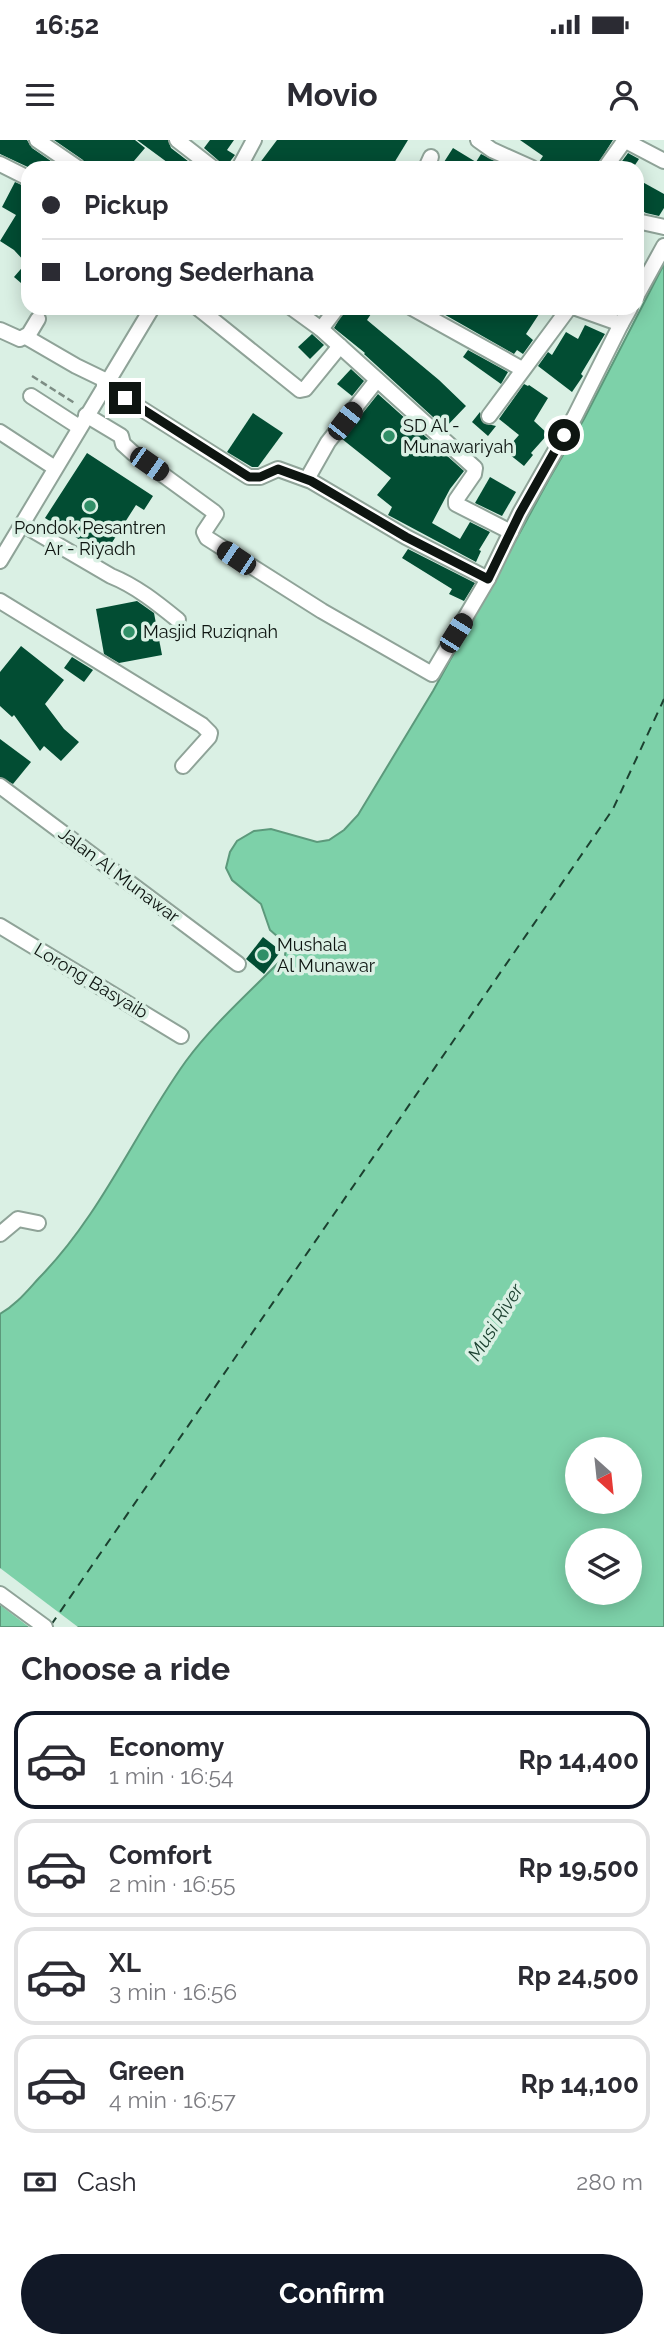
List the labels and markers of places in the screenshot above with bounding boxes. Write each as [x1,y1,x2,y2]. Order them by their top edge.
place label: SD Al - Munawariyah [403,415,514,457]
marker: SD Al - Munawariyah [381,428,397,444]
marker: Pondok Pesantren Ar - Riyadh [82,498,98,514]
place label: Pondok Pesantren Ar - Riyadh [14,517,166,559]
place label: Masjid Ruziqnah [143,621,278,642]
marker: Masjid Ruziqnah [121,624,137,640]
place label: Mushala Al Munawar [277,934,376,976]
marker: Mushala Al Munawar [255,947,271,963]

